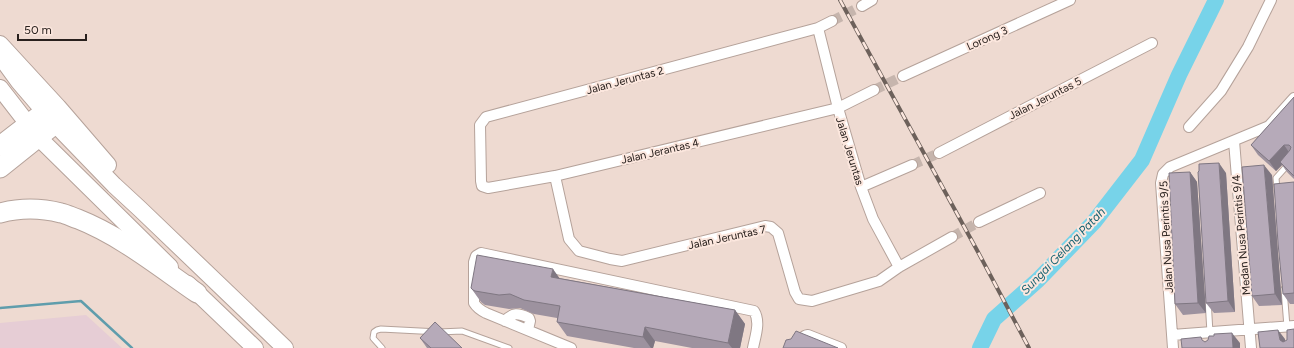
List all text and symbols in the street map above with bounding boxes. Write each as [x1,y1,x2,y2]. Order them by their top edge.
scale bar [18,16,86,42]
text: 50 m [24,23,52,37]
street label: Lorong 3 [965,24,1010,53]
street label: Jalan Jeruntas 2 [585,64,665,97]
street label: Jalan Jeruntas 5 [1007,75,1084,122]
street label: Jalan Jeruntas [833,115,866,187]
street label: Jalan Jerantas 4 [620,136,701,167]
street label: Medan Nusa Perintis 9/4 [1230,174,1253,296]
street label: Jalan Nusa Perintis 9/5 [1157,181,1176,293]
water label: Sungai Gelang Patah [1018,205,1108,297]
street label: Jalan Jeruntas 7 [687,223,767,252]

